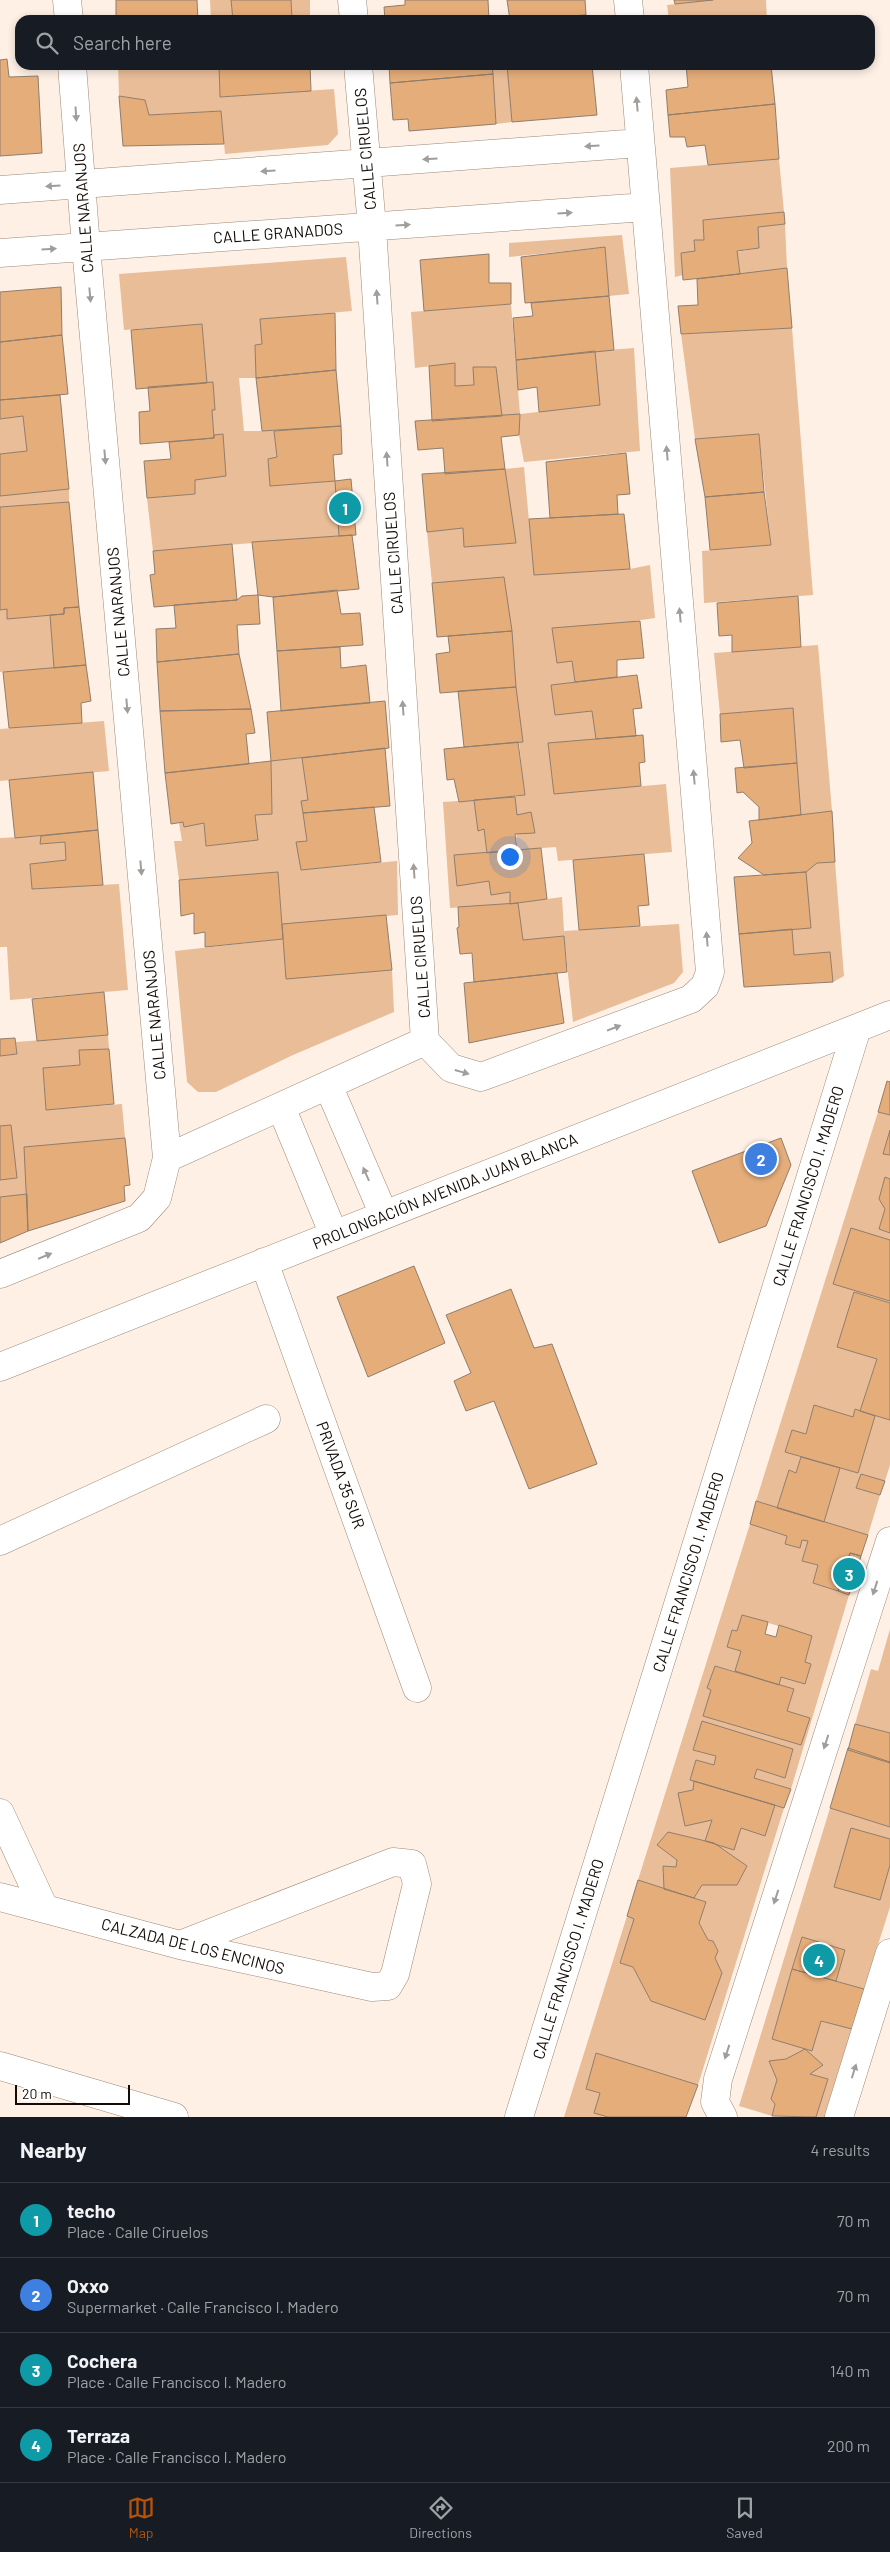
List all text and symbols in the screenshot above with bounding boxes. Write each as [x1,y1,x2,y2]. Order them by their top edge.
search box [15,15,875,70]
icon: search [33,29,61,57]
text: Search here [73,31,172,54]
street label: CALLE CIRUELOS [350,87,379,211]
one-way arrow [633,96,641,112]
one-way arrow [72,106,80,122]
street label: CALLE NARANJOS [68,142,97,274]
one-way arrow [583,143,599,151]
one-way arrow [421,155,437,163]
one-way arrow [259,167,275,175]
one-way arrow [45,183,61,191]
one-way arrow [557,209,573,217]
street label: CALLE GRANADOS [212,218,344,247]
one-way arrow [395,220,411,228]
one-way arrow [41,245,57,253]
one-way arrow [86,287,94,303]
one-way arrow [373,288,381,304]
one-way arrow [662,445,670,461]
one-way arrow [101,449,109,465]
one-way arrow [383,451,391,467]
pin: 1 [329,489,361,527]
street label: CALLE CIRUELOS [379,491,406,615]
street label: CALLE NARANJOS [102,546,133,678]
one-way arrow [676,607,684,623]
one-way arrow [123,698,131,714]
one-way arrow [399,700,407,716]
one-way arrow [689,768,697,784]
your location [497,844,523,870]
one-way arrow [137,860,145,876]
one-way arrow [409,862,417,878]
street label: CALLE CIRUELOS [406,895,433,1019]
one-way arrow [703,930,711,946]
street label: CALLE NARANJOS [138,949,169,1081]
one-way arrow [607,1023,622,1031]
one-way arrow [454,1068,469,1076]
street label: CALLE FRANCISCO I. MADERO [768,1083,847,1288]
street label: PROLONGACIÓN AVENIDA JUAN BLANCA [309,1128,580,1253]
pin: 2 [745,1140,777,1178]
one-way arrow [362,1167,370,1181]
one-way arrow [38,1252,53,1260]
street label: PRIVADA 35 SUR [313,1419,370,1531]
street label: CALLE FRANCISCO I. MADERO [648,1469,727,1674]
pin: 3 [833,1555,865,1593]
one-way arrow [871,1580,879,1595]
one-way arrow [821,1735,829,1750]
street label: CALLE FRANCISCO I. MADERO [528,1856,607,2061]
one-way arrow [772,1890,780,1905]
street label: CALZADA DE LOS ENCINOS [100,1914,287,1977]
pin: 4 [803,1941,835,1979]
one-way arrow [723,2045,731,2060]
one-way arrow [850,2063,858,2078]
scale bar [15,2082,130,2105]
text: 20 m [22,2085,52,2102]
text: Nearby [20,2137,86,2162]
text: 4 results [810,2140,870,2159]
text: techo [67,2199,116,2222]
text: 1 [33,2211,39,2230]
text: 70 m [837,2211,870,2230]
text: Place · Calle Ciruelos [67,2222,209,2241]
text: Oxxo [67,2274,109,2297]
text: 2 [32,2286,40,2305]
text: 70 m [837,2286,870,2305]
text: Supermarket · Calle Francisco I. Madero [67,2297,339,2316]
text: Cochera [67,2349,137,2372]
text: 3 [32,2361,40,2380]
text: 140 m [830,2361,870,2380]
text: Place · Calle Francisco I. Madero [67,2372,287,2391]
text: Terraza [67,2424,130,2447]
text: 4 [31,2436,41,2455]
text: 200 m [827,2436,870,2455]
text: Place · Calle Francisco I. Madero [67,2447,287,2466]
tab: Map [127,2494,155,2541]
tab: Directions [409,2494,472,2541]
tab: Saved [726,2494,763,2541]

